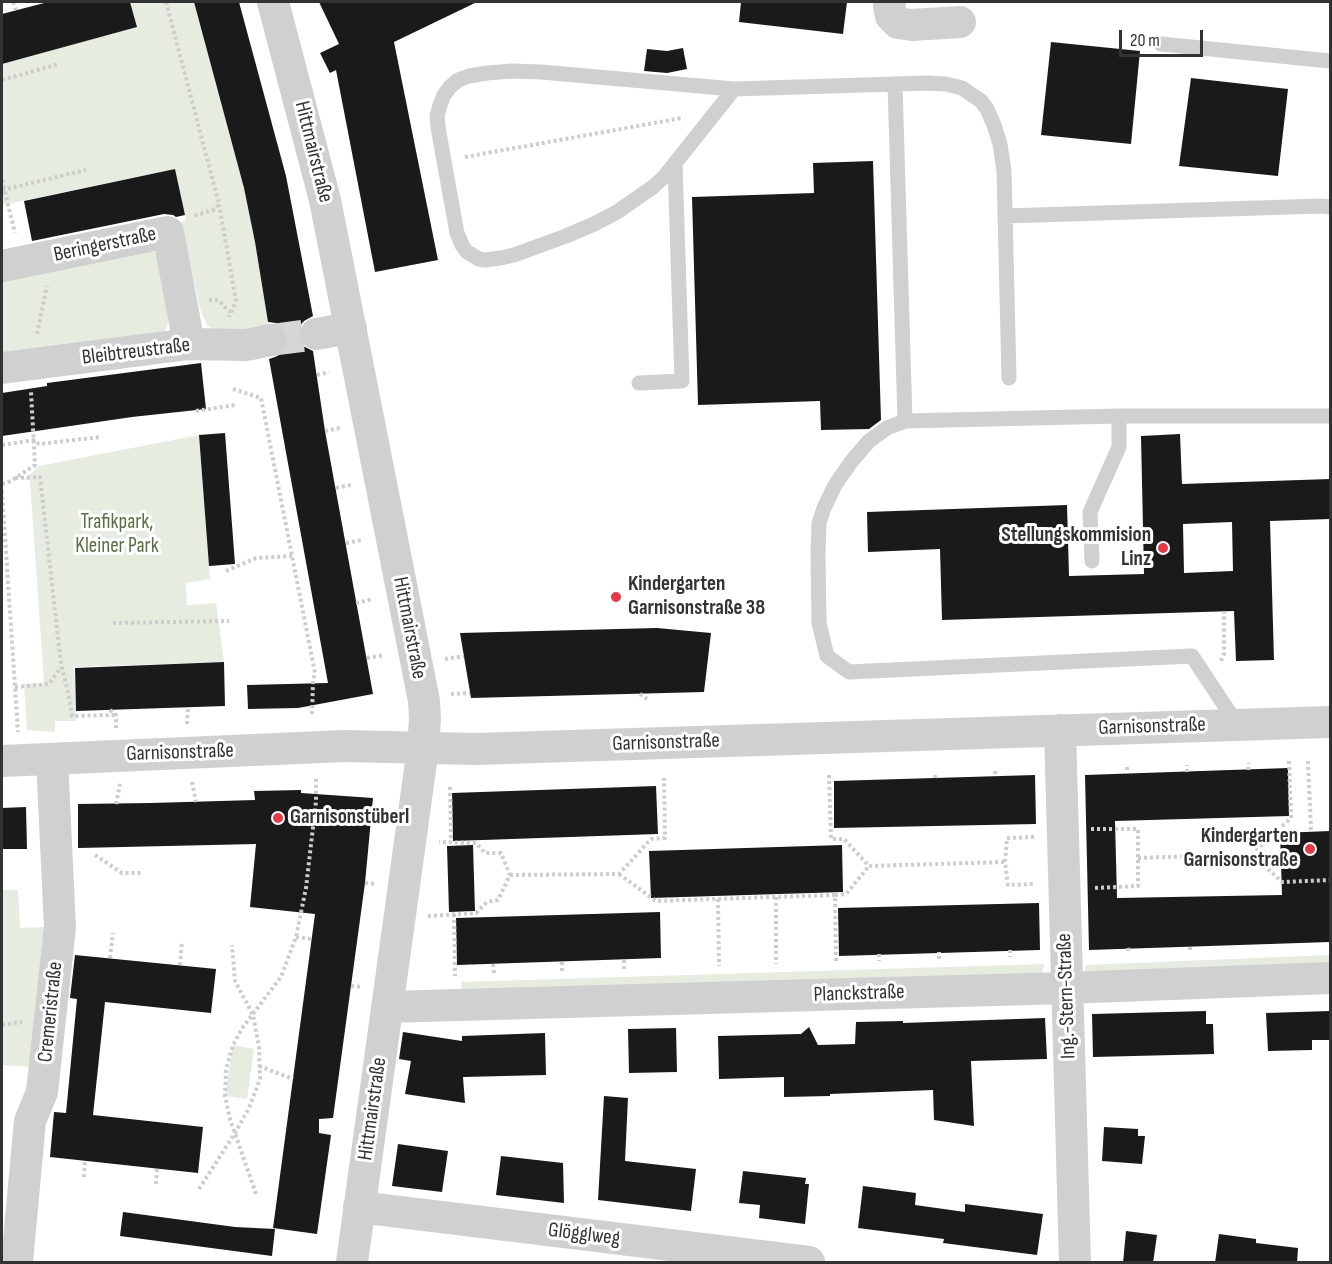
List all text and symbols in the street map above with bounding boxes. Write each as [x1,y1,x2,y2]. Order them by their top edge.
scale bar [1122,18,1206,56]
text: 20 m [1130,30,1160,51]
street label: Hittmairstraße [288,99,338,205]
street label: Beringerstraße [51,222,159,268]
street label: Bleibtreustraße [81,333,191,371]
park label: Trafikpark, Kleiner Park [75,510,159,560]
place label: Stellungskommision Linz [1001,523,1151,573]
marker: Stellungskommision Linz [1156,541,1170,555]
place label: Kindergarten Garnisonstraße 38 [628,572,765,622]
street label: Hittmairstraße [387,575,431,681]
marker: Kindergarten Garnisonstraße 38 [609,590,623,604]
street label: Garnisonstraße [1098,713,1206,741]
street label: Garnisonstraße [612,729,720,757]
street label: Garnisonstraße [126,739,234,767]
place label: Garnisonstüberl [290,805,409,831]
marker: Garnisonstüberl [271,811,285,825]
place label: Kindergarten Garnisonstraße [1183,824,1298,874]
marker: Kindergarten Garnisonstraße [1303,842,1317,856]
street label: Ing.-Stern-Straße [1052,933,1082,1059]
street label: Cremeristraße [33,960,69,1064]
street label: Planckstraße [813,980,905,1008]
street label: Hittmairstraße [353,1056,393,1162]
street label: Glögglweg [547,1218,621,1252]

